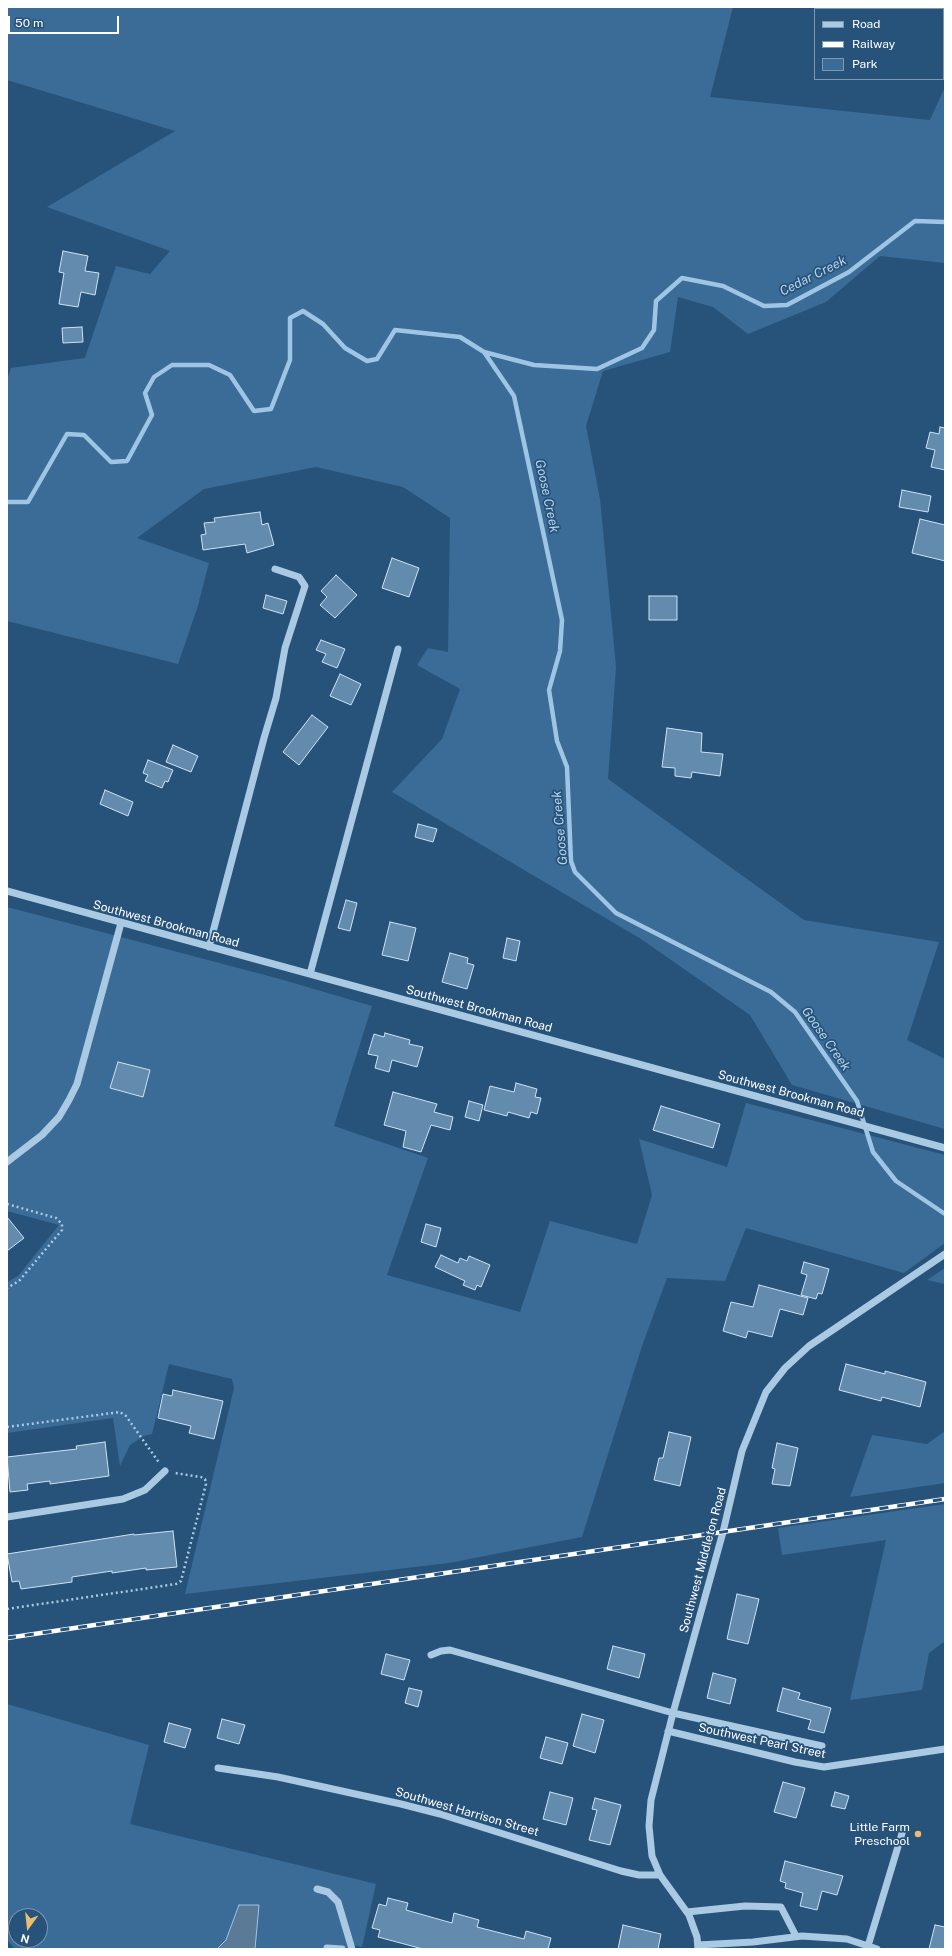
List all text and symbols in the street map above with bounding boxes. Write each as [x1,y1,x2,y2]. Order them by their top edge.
scale bar [10,8,121,34]
legend [814,8,944,80]
text: 50 m [15,16,43,30]
text: Road [852,17,880,31]
text: Railway [852,37,895,51]
text: Park [852,57,878,71]
water label: Cedar Creek [777,253,849,299]
water label: Goose Creek [532,458,562,534]
water label: Goose Creek [549,790,571,866]
street label: Southwest Brookman Road [91,898,241,950]
street label: Southwest Brookman Road [404,983,554,1035]
water label: Goose Creek [798,1004,854,1074]
street label: Southwest Brookman Road [716,1068,866,1120]
street label: Southwest Middleton Road [677,1486,729,1634]
street label: Southwest Pearl Street [697,1720,827,1762]
street label: Southwest Harrison Street [394,1785,540,1839]
place label: Little Farm Preschool [850,1820,910,1848]
marker: Little Farm Preschool [913,1829,923,1839]
north arrow [8,1908,48,1948]
text: N [19,1932,31,1946]

